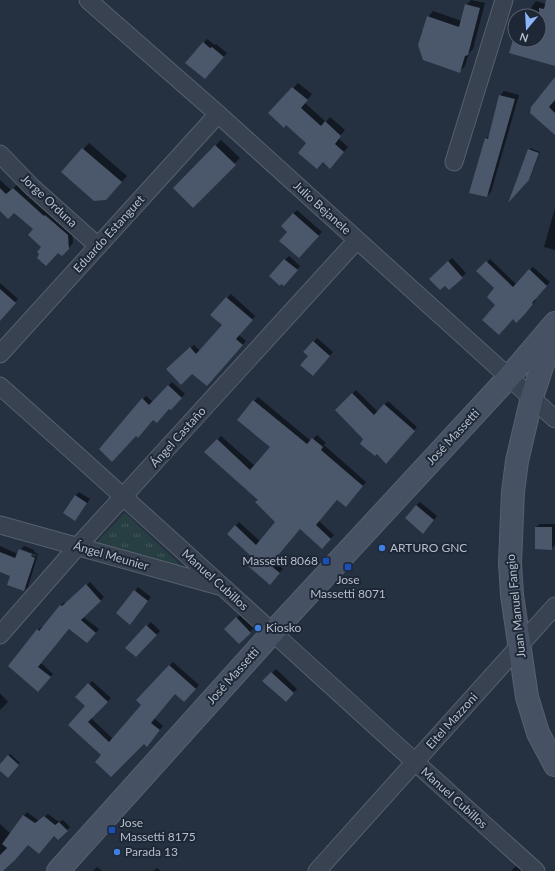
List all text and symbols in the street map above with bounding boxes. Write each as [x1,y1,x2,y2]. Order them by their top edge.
north arrow [507,8,547,48]
text: N [518,30,530,45]
street label: Jorge Orduna [18,171,80,230]
street label: Julio Bejanele [290,178,354,237]
street label: Eduardo Estanguet [70,191,148,276]
street label: Ángel Castaño [147,403,209,470]
street label: José Massetti [423,406,482,468]
street label: Ángel Meunier [72,538,151,574]
place label: ARTURO GNC [390,540,467,555]
marker: ARTURO GNC [377,543,387,553]
street label: Manuel Cubillos [179,546,252,613]
place label: Massetti 8068 [242,553,318,568]
street label: Juan Manuel Fangio [503,553,528,659]
marker: Massetti 8068 [321,556,331,566]
marker: Jose Massetti 8071 [343,562,353,572]
place label: Jose Massetti 8071 [310,572,386,601]
place label: Kiosko [266,620,302,635]
marker: Kiosko [253,623,263,633]
street label: José Massetti [203,644,262,707]
street label: Eitel Mazzoni [423,689,481,752]
street label: Manuel Cubillos [418,764,491,831]
place label: Jose Massetti 8175 [120,815,196,844]
marker: Jose Massetti 8175 [107,825,117,835]
place label: Parada 13 [125,844,178,859]
marker: Parada 13 [112,847,122,857]

